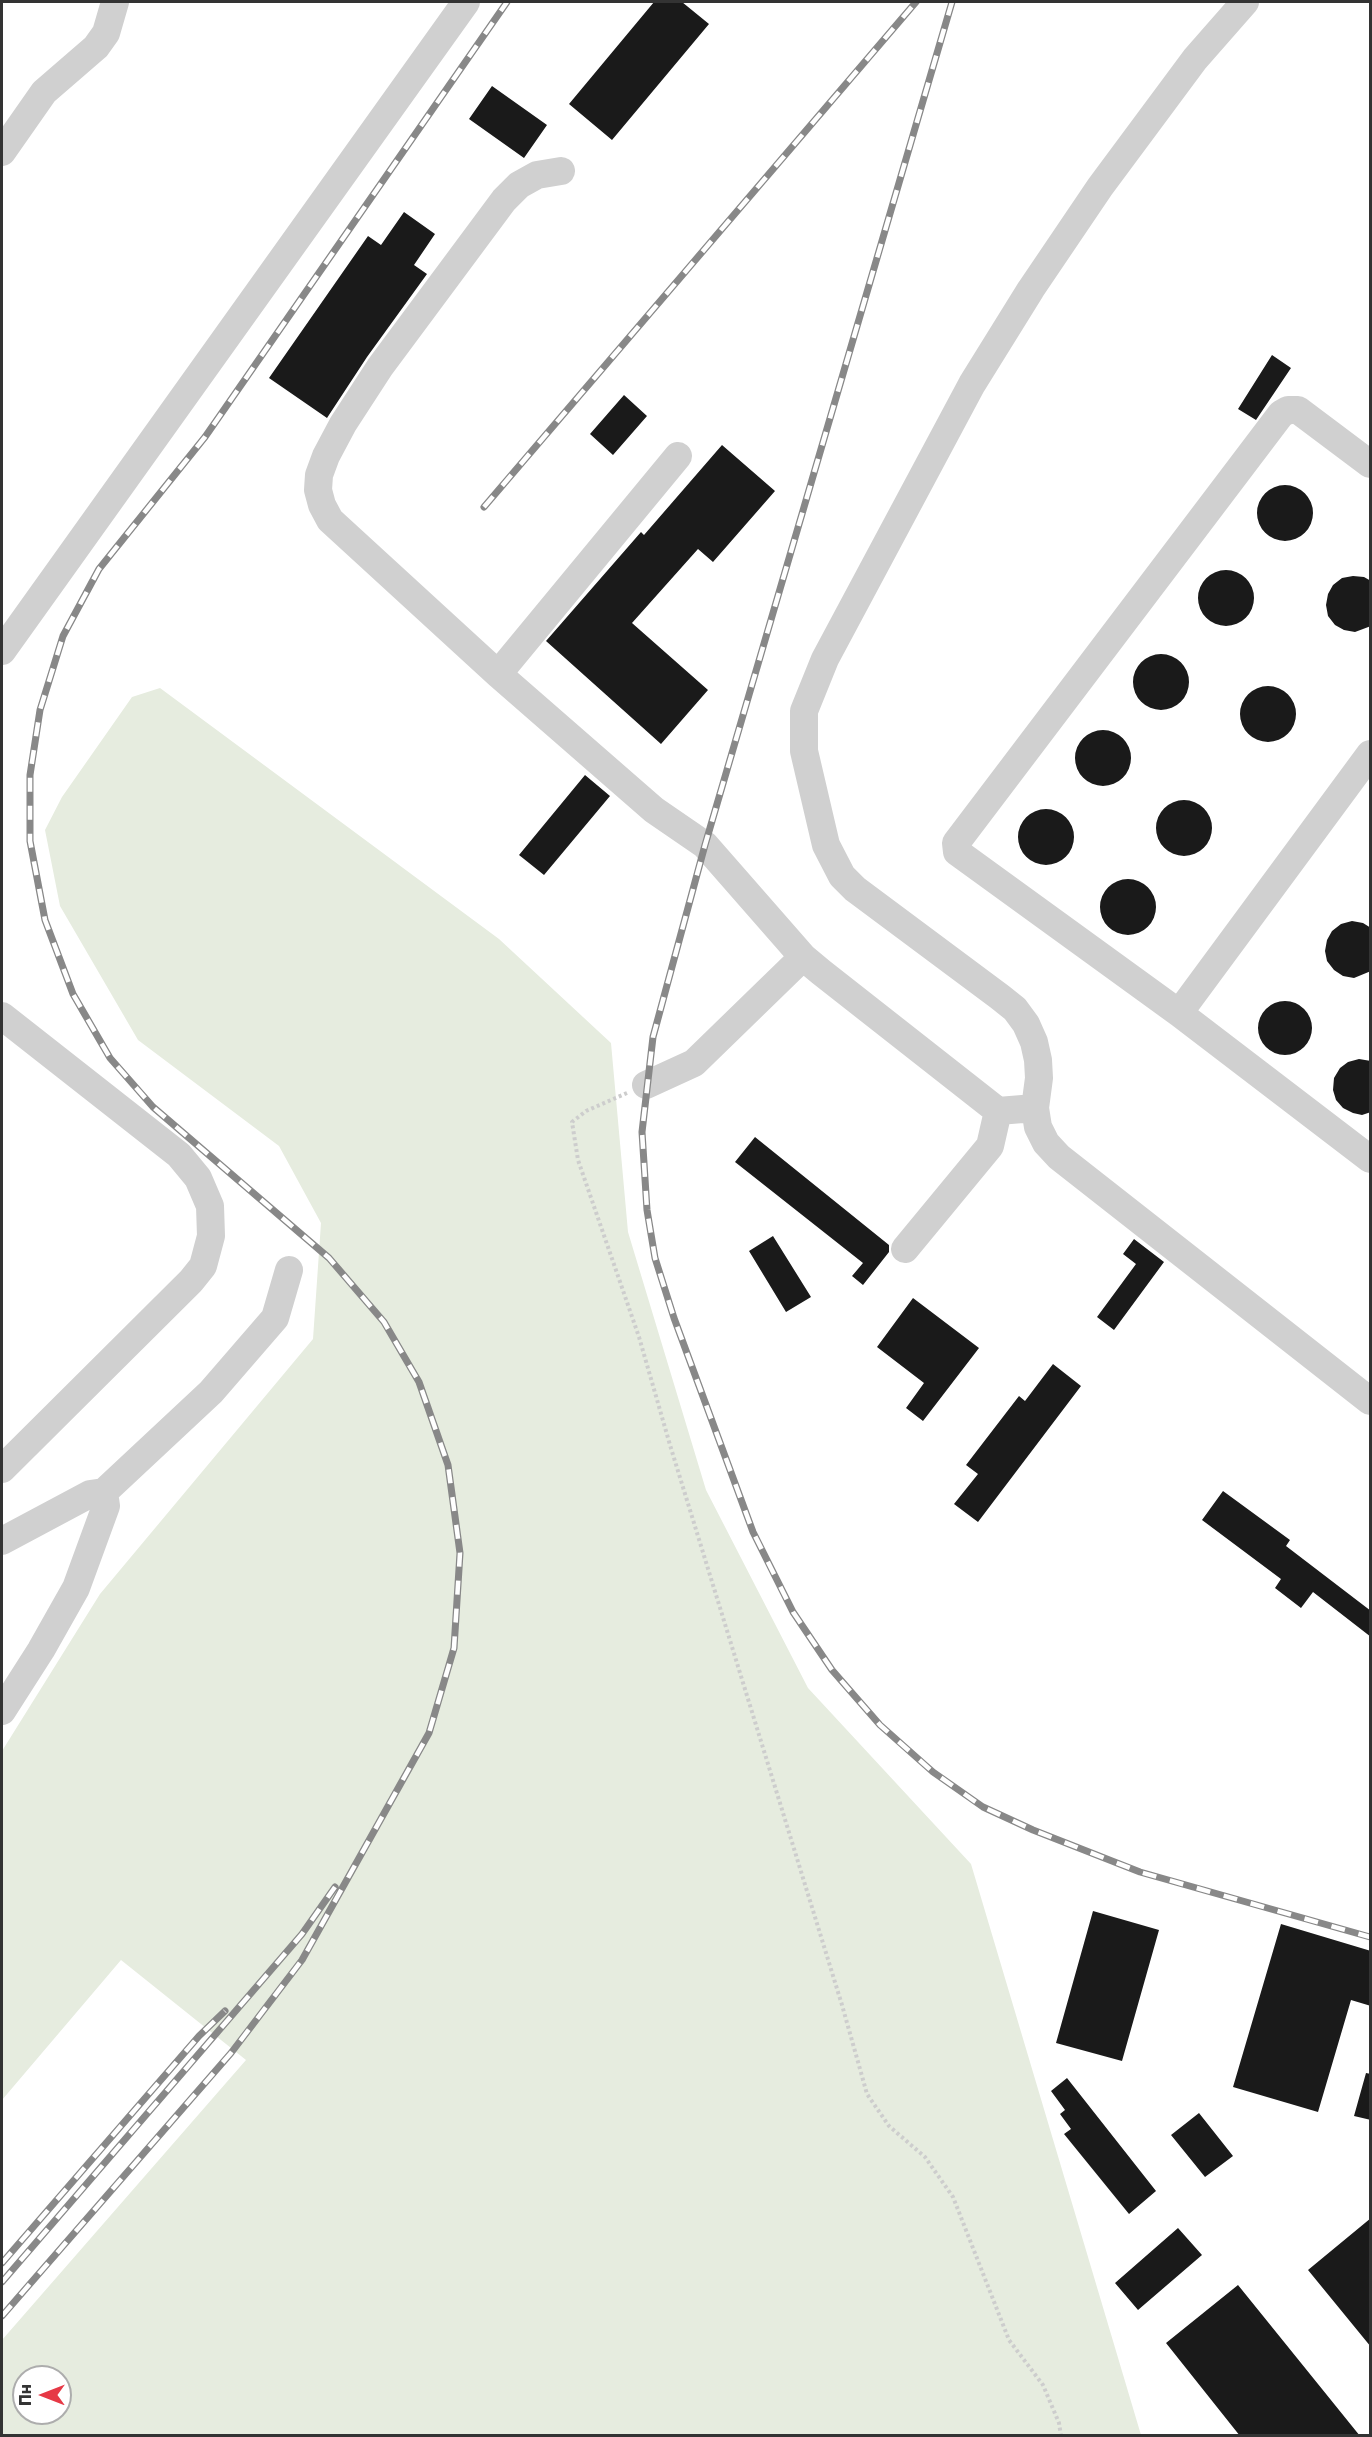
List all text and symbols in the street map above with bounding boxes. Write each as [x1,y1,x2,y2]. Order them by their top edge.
north arrow [12,2365,72,2425]
text: Пн [16,2384,35,2406]

